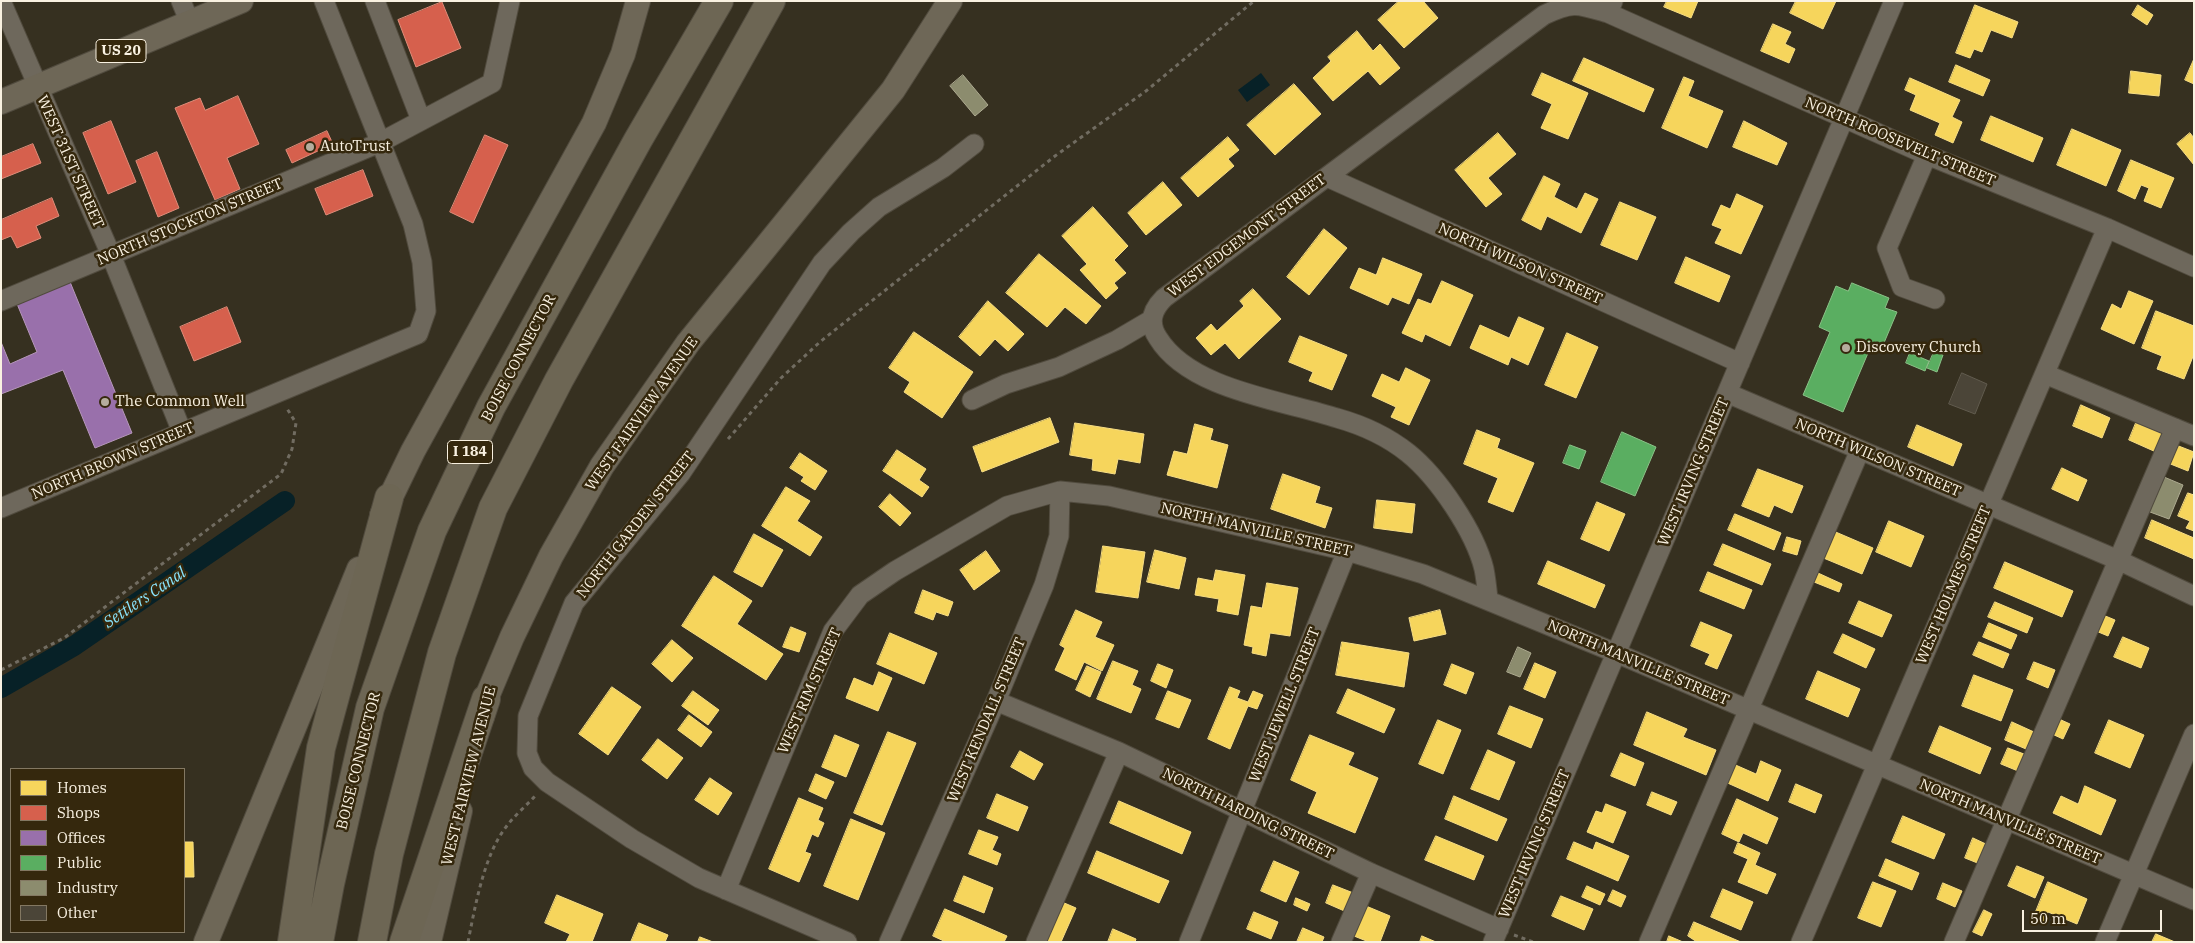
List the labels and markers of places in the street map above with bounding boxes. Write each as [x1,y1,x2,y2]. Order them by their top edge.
place label: AutoTrust [320,138,391,156]
marker: AutoTrust [304,141,316,153]
place label: Discovery Church [1856,339,1981,357]
marker: Discovery Church [1840,342,1852,354]
place label: The Common Well [115,393,245,411]
marker: The Common Well [99,396,111,408]

